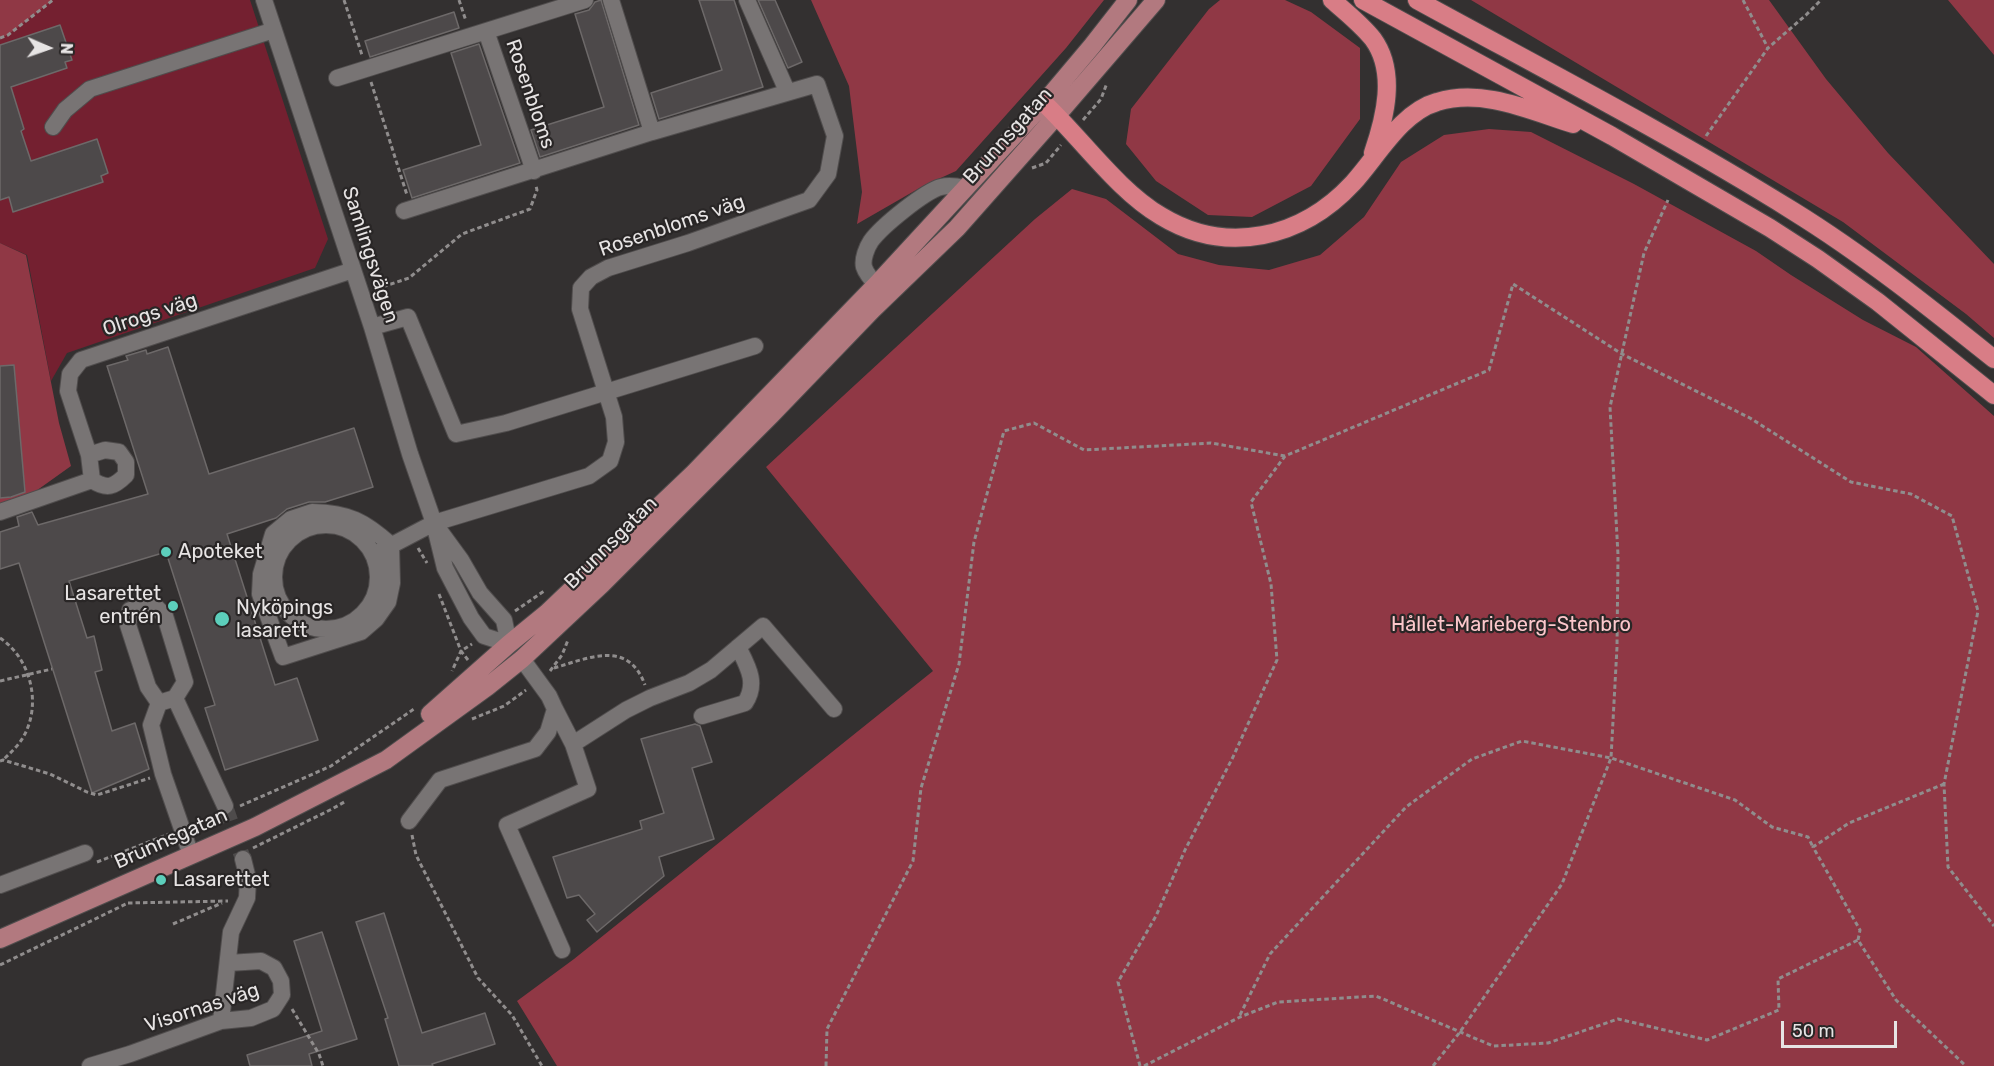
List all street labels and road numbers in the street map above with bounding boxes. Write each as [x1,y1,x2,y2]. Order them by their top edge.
street label: Rosenbloms [500,36,560,152]
street label: Brunnsgatan [958,83,1058,189]
street label: Samlingsvägen [337,184,403,326]
street label: Rosenbloms väg [596,190,748,262]
street label: Olrogs väg [100,288,200,342]
street label: Brunnsgatan [560,492,662,594]
street label: Brunnsgatan [111,803,231,875]
street label: Visornas väg [142,978,262,1038]

